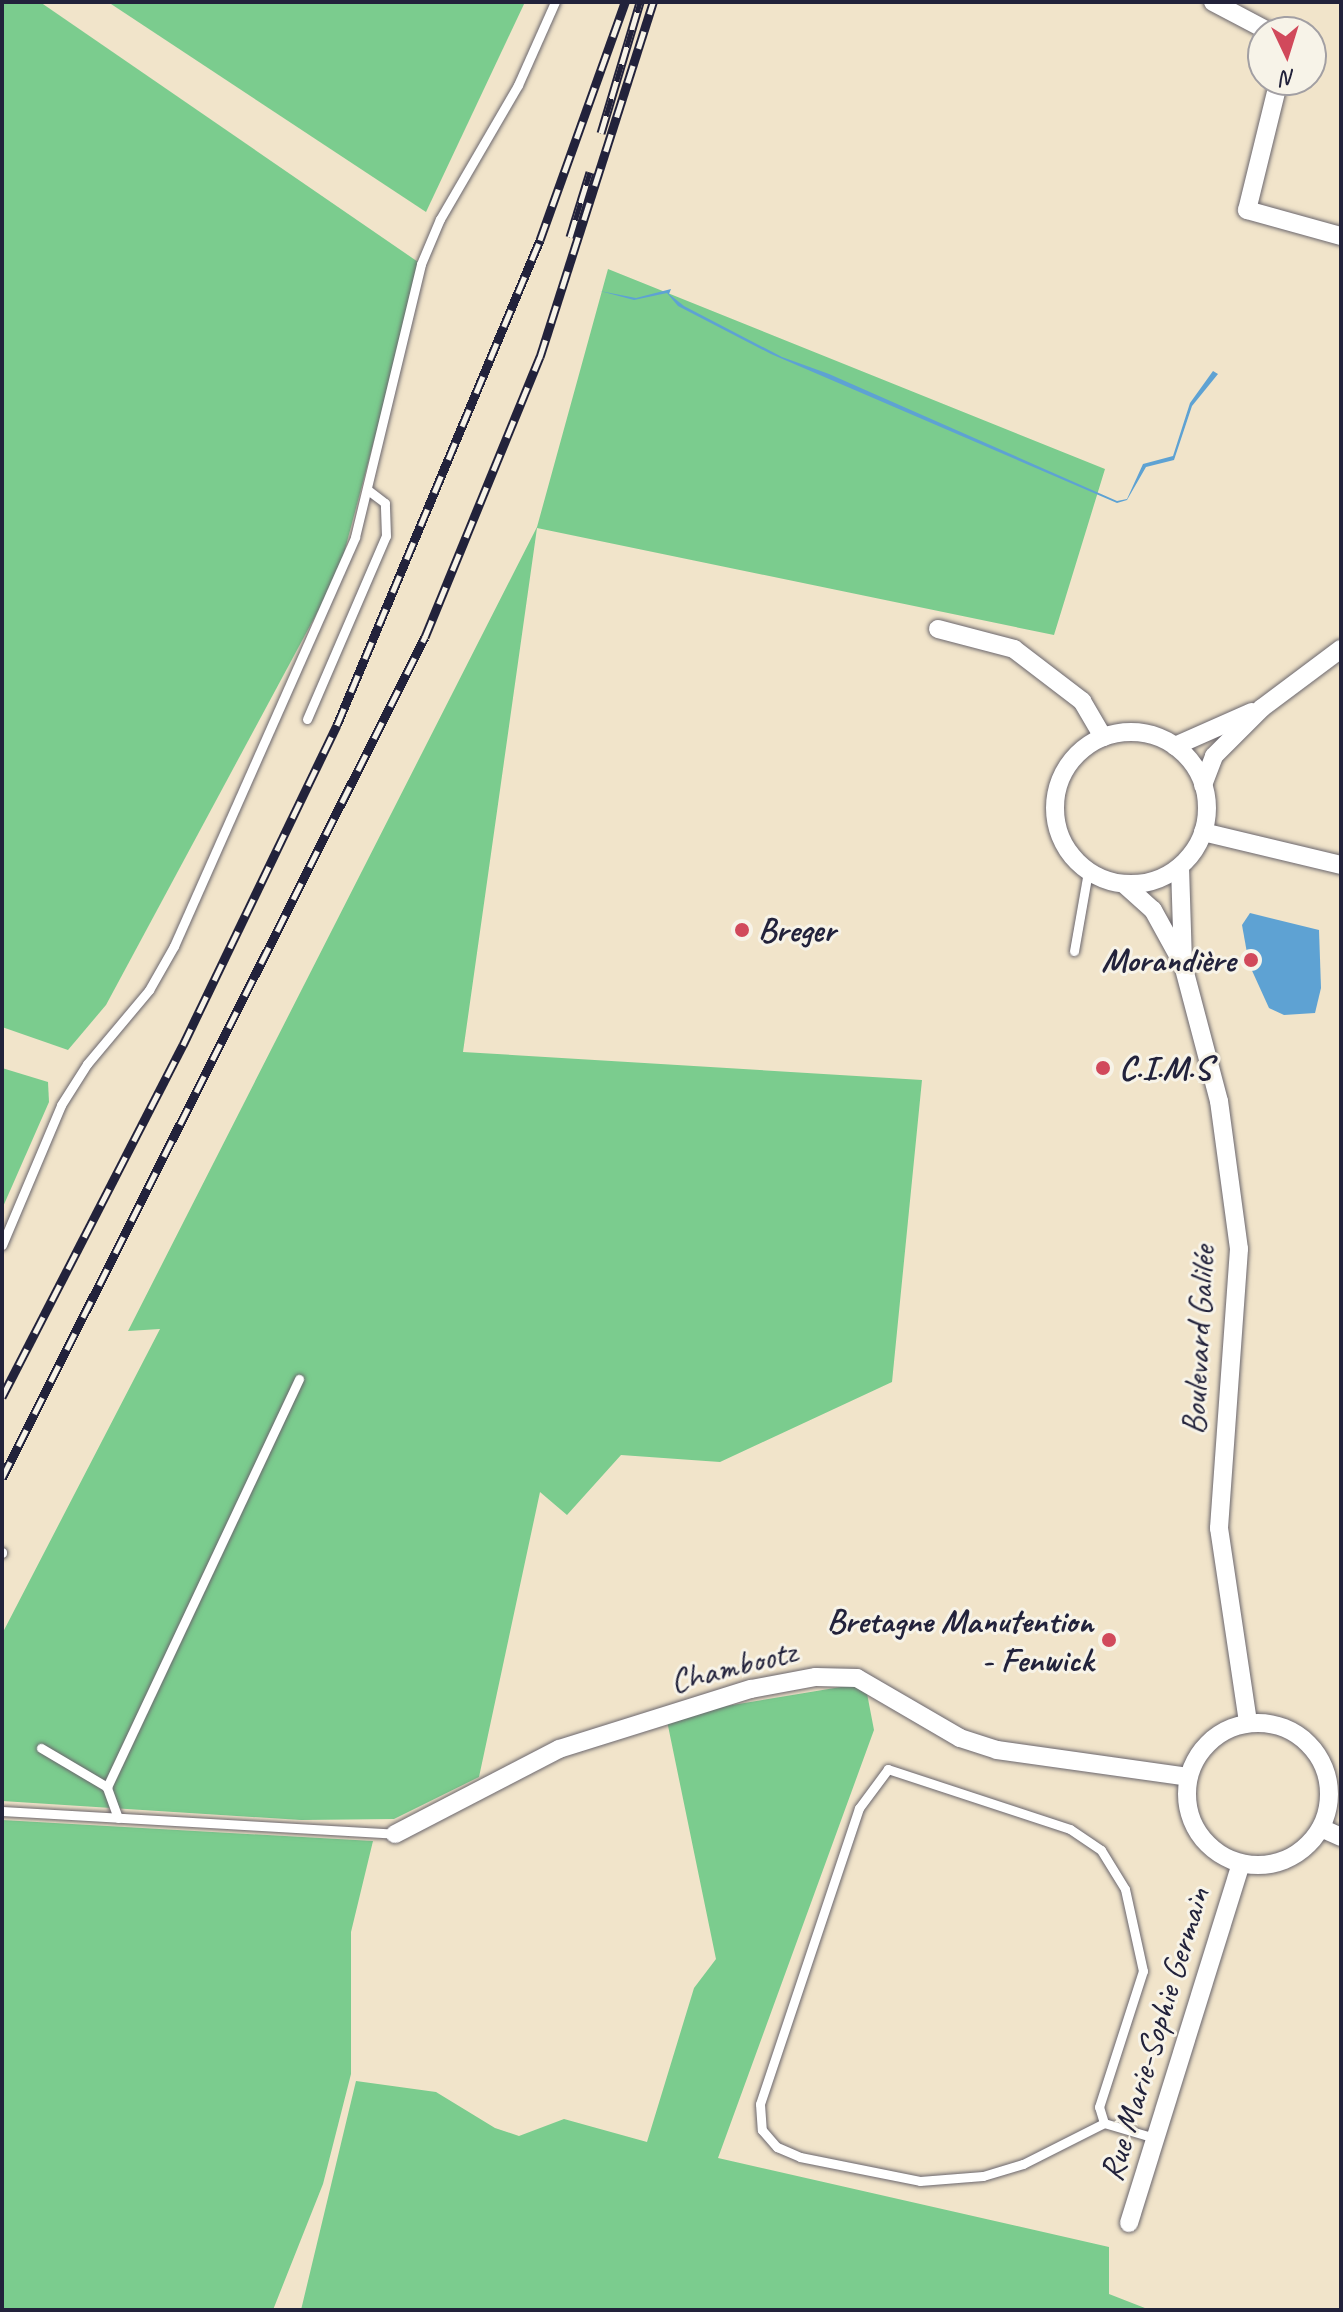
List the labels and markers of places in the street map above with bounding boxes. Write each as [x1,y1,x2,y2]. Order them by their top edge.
place label: Breger [758,910,835,950]
marker: Breger [733,921,751,939]
place label: Morandière [1101,940,1235,980]
marker: Morandière [1242,951,1260,969]
place label: C.I.M.S [1119,1048,1211,1088]
marker: C.I.M.S [1094,1059,1112,1077]
place label: Bretagne Manutention - Fenwick [827,1600,1093,1680]
marker: Bretagne Manutention - Fenwick [1100,1631,1118,1649]

